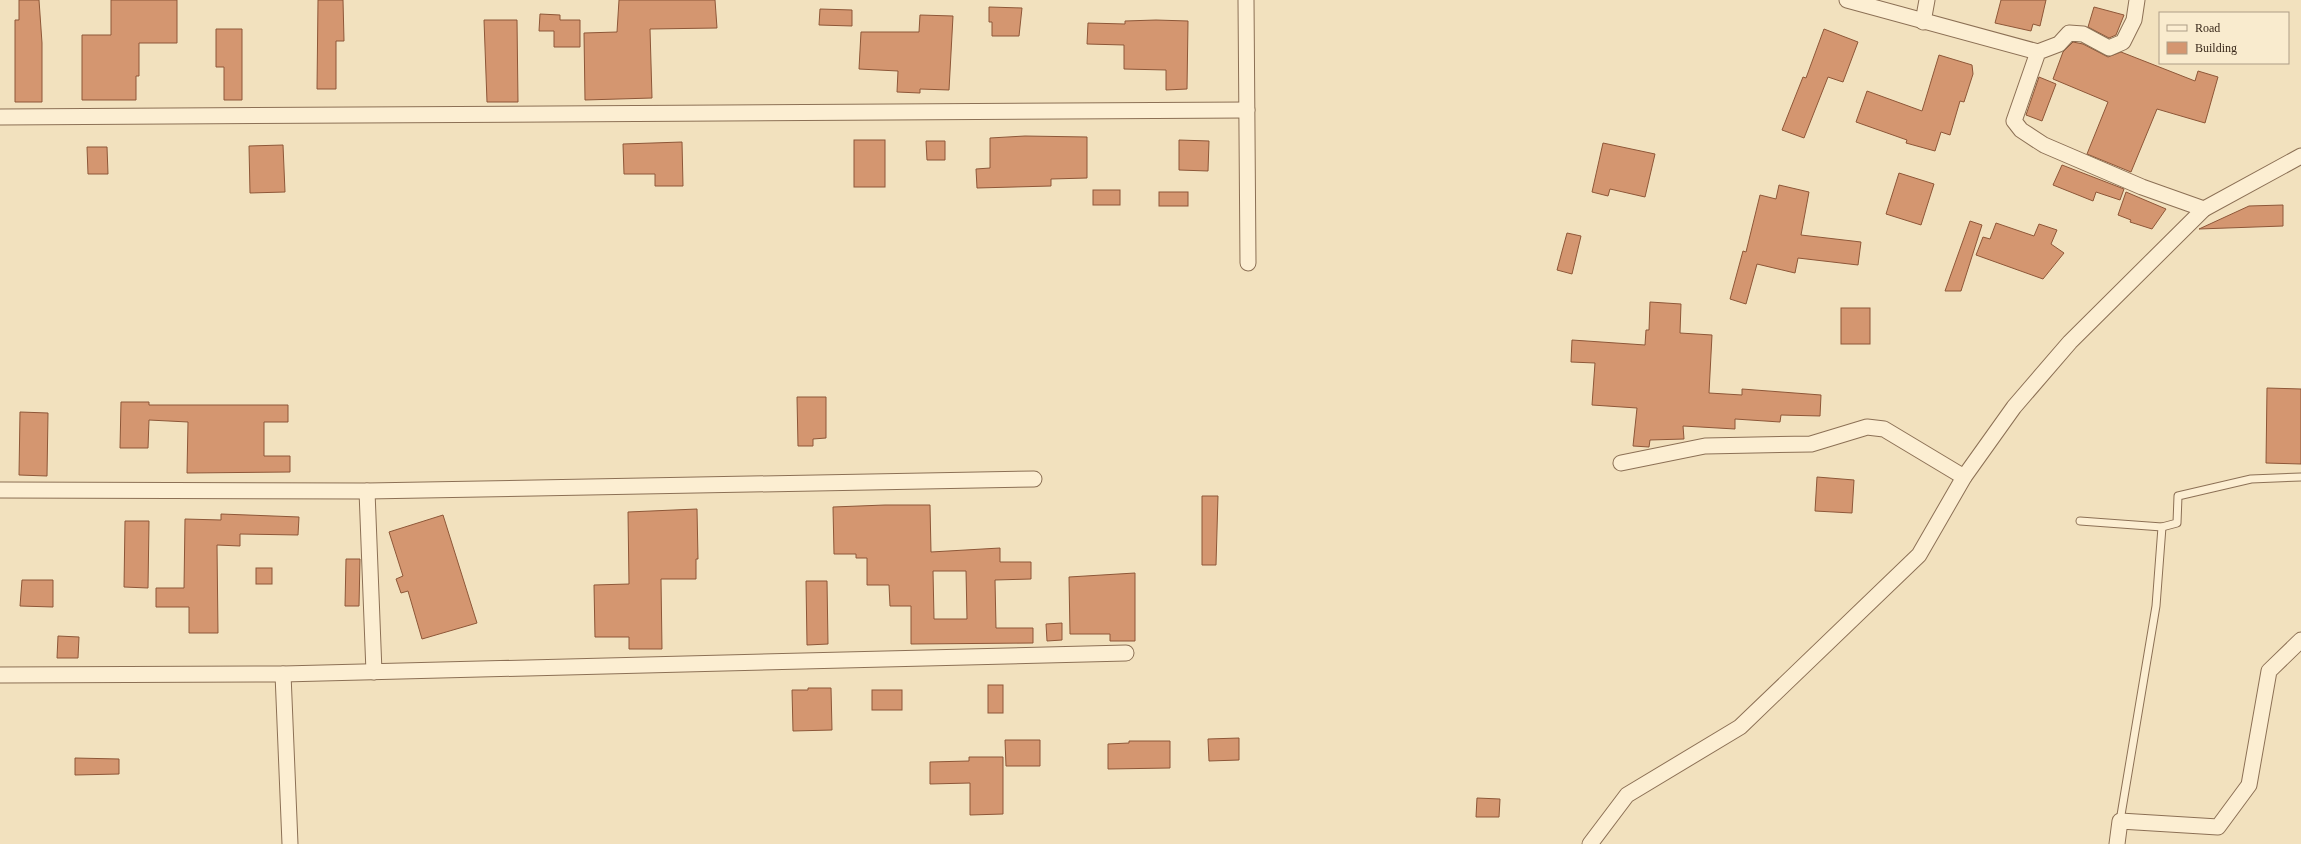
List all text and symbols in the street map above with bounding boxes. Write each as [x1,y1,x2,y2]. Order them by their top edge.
legend [2159,12,2289,64]
text: Road [2195,21,2220,35]
text: Building [2195,41,2237,55]

